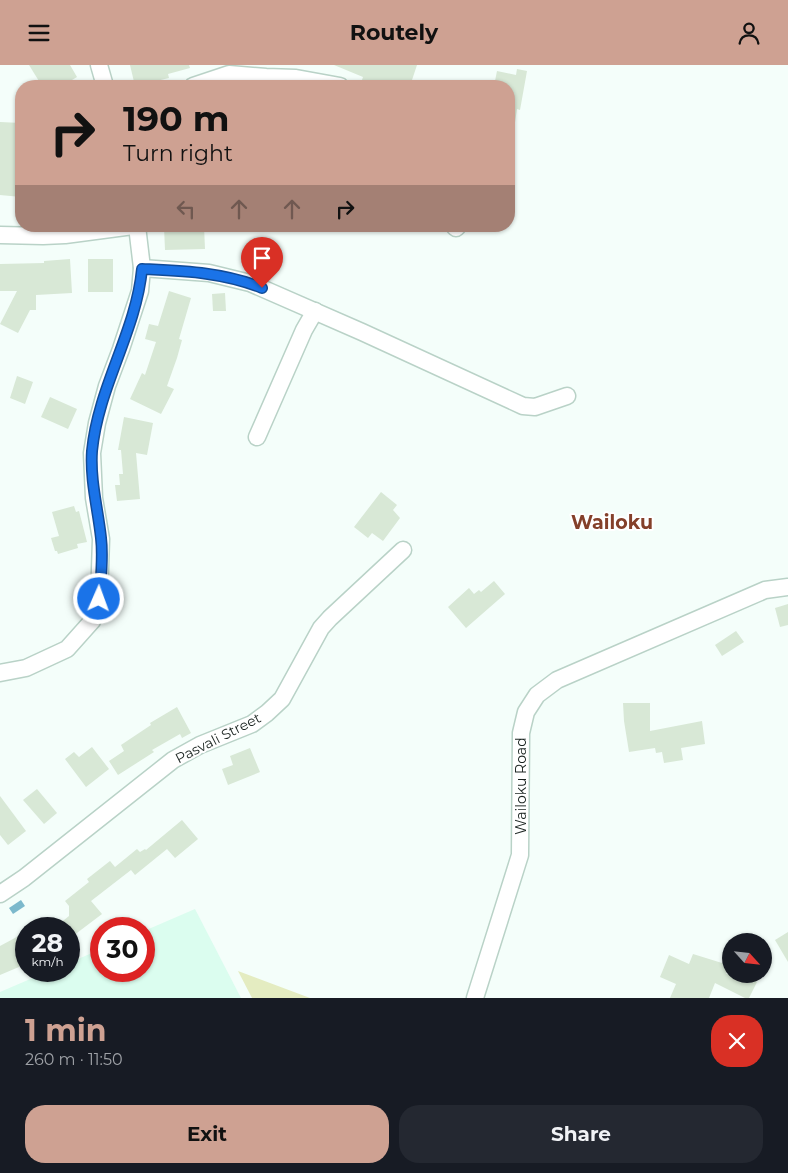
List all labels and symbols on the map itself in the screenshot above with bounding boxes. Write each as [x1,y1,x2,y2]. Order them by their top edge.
pin [241,237,283,288]
district label: Wailoku [571,511,653,534]
position arrow [72,572,124,624]
street label: Pasvali Street [172,709,264,767]
street label: Wailoku Road [512,737,530,835]
speed limit sign: 30 [90,917,155,982]
north arrow [722,933,772,983]

